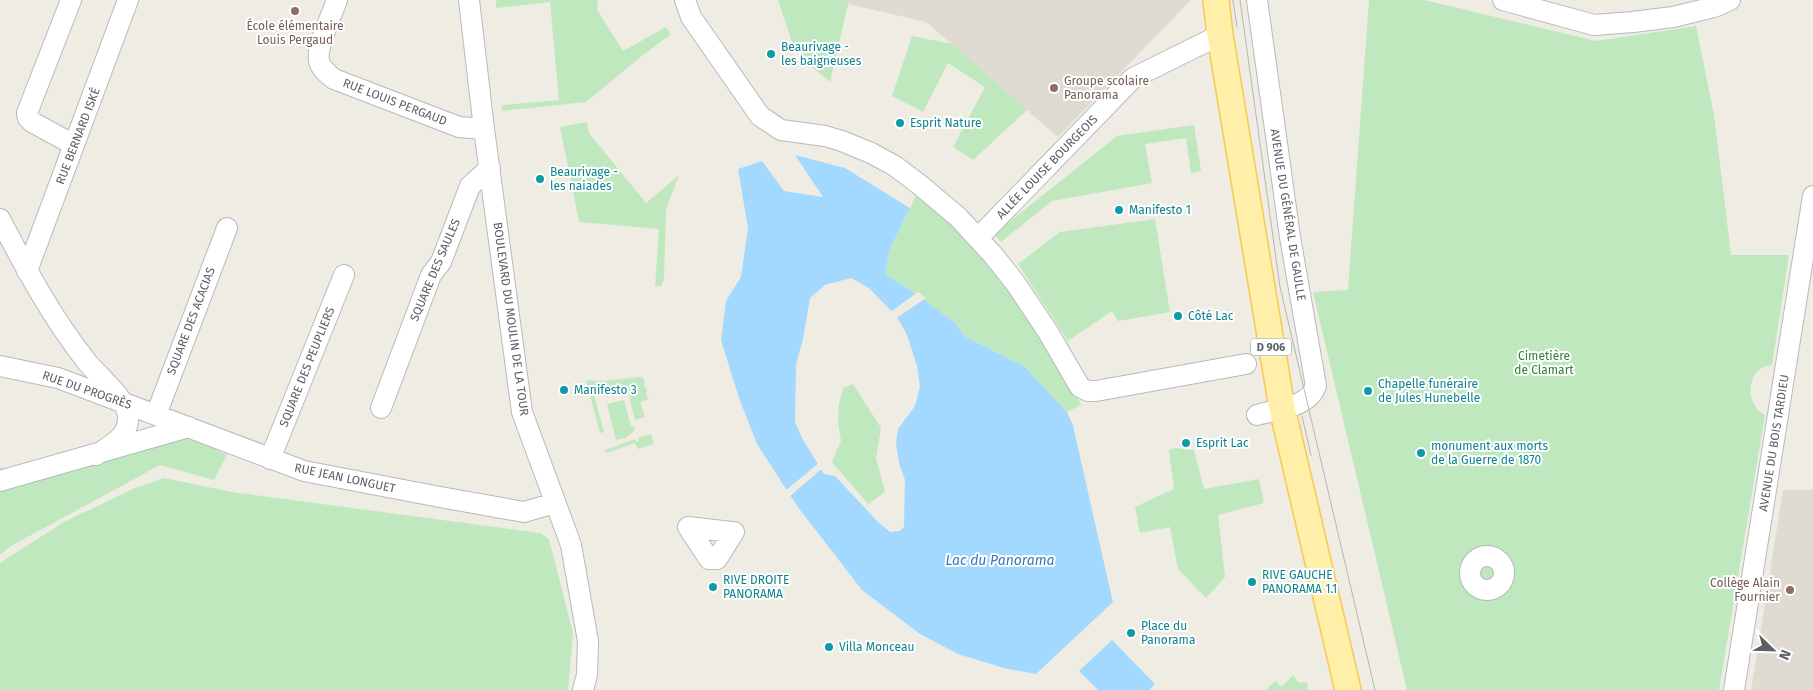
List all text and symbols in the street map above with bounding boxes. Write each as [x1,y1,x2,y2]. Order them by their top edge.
marker: École élémentaire Louis Pergaud [289,5,301,17]
place label: École élémentaire Louis Pergaud [246,18,344,47]
place label: Beaurivage - les baigneuses [781,40,862,68]
marker: Beaurivage - les baigneuses [765,48,777,60]
place label: Groupe scolaire Panorama [1064,74,1149,102]
street label: RUE LOUIS PERGAUD [341,76,449,128]
marker: Groupe scolaire Panorama [1048,82,1060,94]
street label: RUE BERNARD ISKÉ [52,85,103,186]
street label: ALLÉE LOUISE BOURGEOIS [993,111,1101,222]
place label: Esprit Nature [910,116,981,130]
marker: Esprit Nature [894,117,906,129]
street label: AVENUE DU GÉNÉRAL DE GAULLE [1267,128,1310,302]
place label: Beaurivage - les naiades [550,165,618,193]
marker: Beaurivage - les naiades [534,173,546,185]
place label: Manifesto 1 [1129,203,1191,217]
marker: Manifesto 1 [1113,204,1125,216]
street label: SQUARE DES SAULES [407,216,463,323]
street label: BOULEVARD DU MOULIN DE LA TOUR [490,221,532,417]
street label: SQUARE DES ACACIAS [164,265,218,377]
street label: SQUARE DES PEUPLIERS [277,305,338,429]
place label: Côté Lac [1188,309,1234,323]
marker: Côté Lac [1172,310,1184,322]
road number: D 906 [1251,338,1291,356]
park label: Cimetière de Clamart [1514,349,1574,377]
street label: RUE DU PROGRÈS [40,367,134,412]
street label: AVENUE DU BOIS TARDIEU [1756,373,1792,513]
place label: Chapelle funéraire de Jules Hunebelle [1378,377,1480,405]
place label: Manifesto 3 [574,383,637,397]
marker: Manifesto 3 [558,384,570,396]
marker: Chapelle funéraire de Jules Hunebelle [1362,385,1374,397]
place label: Esprit Lac [1196,436,1249,450]
marker: Esprit Lac [1180,437,1192,449]
place label: monument aux morts de la Guerre de 1870 [1431,439,1548,467]
marker: monument aux morts de la Guerre de 1870 [1415,447,1427,459]
street label: RUE JEAN LONGUET [293,460,398,496]
water label: Lac du Panorama [945,552,1055,569]
place label: RIVE GAUCHE PANORAMA 1.1 [1262,568,1337,596]
place label: RIVE DROITE PANORAMA [723,573,789,601]
marker: RIVE GAUCHE PANORAMA 1.1 [1246,576,1258,588]
place label: Collège Alain Fournier [1710,576,1780,604]
marker: RIVE DROITE PANORAMA [707,581,719,593]
marker: Collège Alain Fournier [1784,584,1796,596]
place label: Place du Panorama [1141,619,1195,647]
north arrow [1748,625,1798,675]
marker: Place du Panorama [1125,627,1137,639]
place label: Villa Monceau [839,640,915,654]
marker: Villa Monceau [823,641,835,653]
text: N [1775,647,1794,662]

